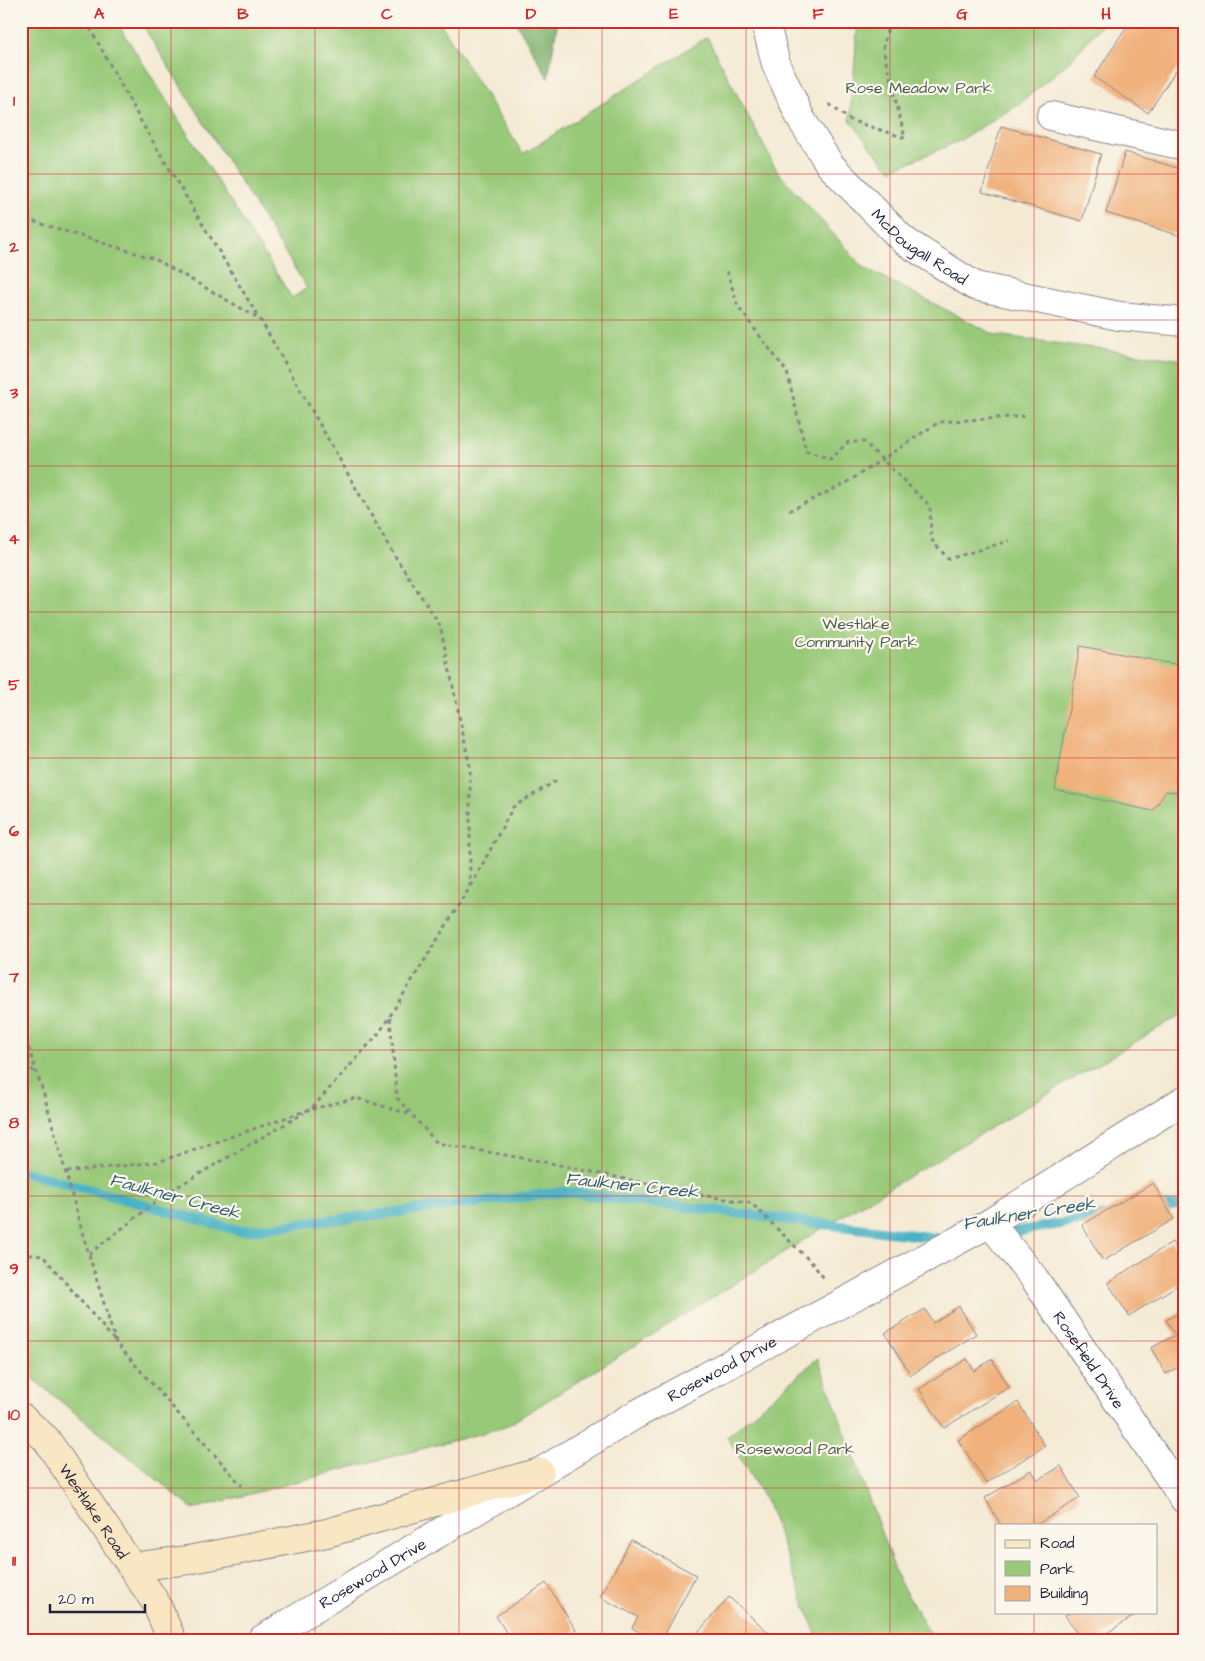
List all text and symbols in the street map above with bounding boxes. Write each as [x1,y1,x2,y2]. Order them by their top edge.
text: A [94,3,105,25]
text: B [237,3,249,25]
text: C [381,3,393,25]
text: D [526,3,537,25]
text: E [669,3,679,25]
text: F [812,3,824,25]
text: G [956,3,968,25]
text: H [1101,3,1111,25]
park label: Rose Meadow Park [845,77,993,99]
text: 1 [13,90,16,112]
street label: McDougall Road [866,204,971,290]
text: 2 [8,236,19,258]
text: 3 [9,382,19,404]
text: 4 [9,528,20,550]
park label: Westlake Community Park [795,613,917,654]
text: 5 [8,674,20,696]
text: 6 [9,820,19,842]
text: 7 [8,966,19,988]
text: 8 [9,1112,20,1134]
water label: Faulkner Creek [564,1166,701,1205]
water label: Faulkner Creek [107,1167,244,1226]
water label: Faulkner Creek [961,1191,1098,1236]
text: 9 [9,1258,19,1280]
street label: Rosefield Drive [1048,1307,1130,1413]
street label: Rosewood Drive [664,1330,781,1408]
text: 10 [8,1404,20,1426]
park label: Rosewood Park [735,1438,855,1460]
street label: Westlake Road [54,1460,133,1564]
legend [995,1524,1158,1614]
street label: Rosewood Drive [315,1533,431,1615]
text: Road [1040,1533,1075,1554]
text: 11 [12,1550,17,1572]
text: Park [1040,1559,1075,1580]
scale bar [50,1581,145,1613]
text: Building [1040,1583,1088,1605]
text: 20 m [58,1589,94,1610]

